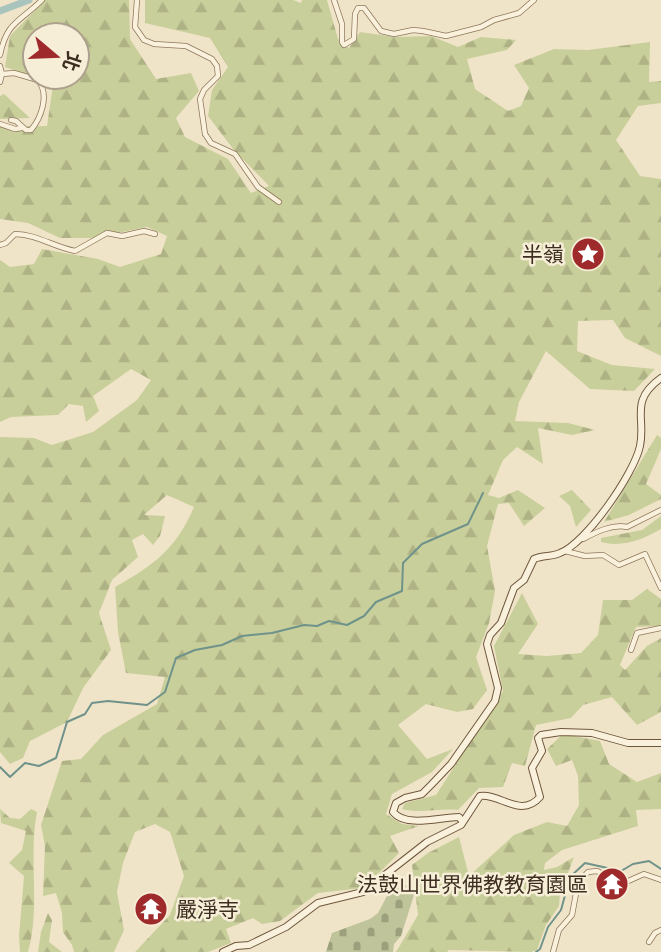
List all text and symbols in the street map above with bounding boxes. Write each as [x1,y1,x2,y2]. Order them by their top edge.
north arrow [21,21,91,91]
text: 北 [58,49,87,74]
place icon: 半嶺 [569,235,607,273]
place label: 半嶺 [522,240,564,268]
temple icon: 法鼓山世界佛教教育園區 [593,865,631,903]
place label: 法鼓山世界佛教教育園區 [357,870,588,898]
temple icon: 嚴淨寺 [132,890,170,928]
place label: 嚴淨寺 [176,895,239,923]

